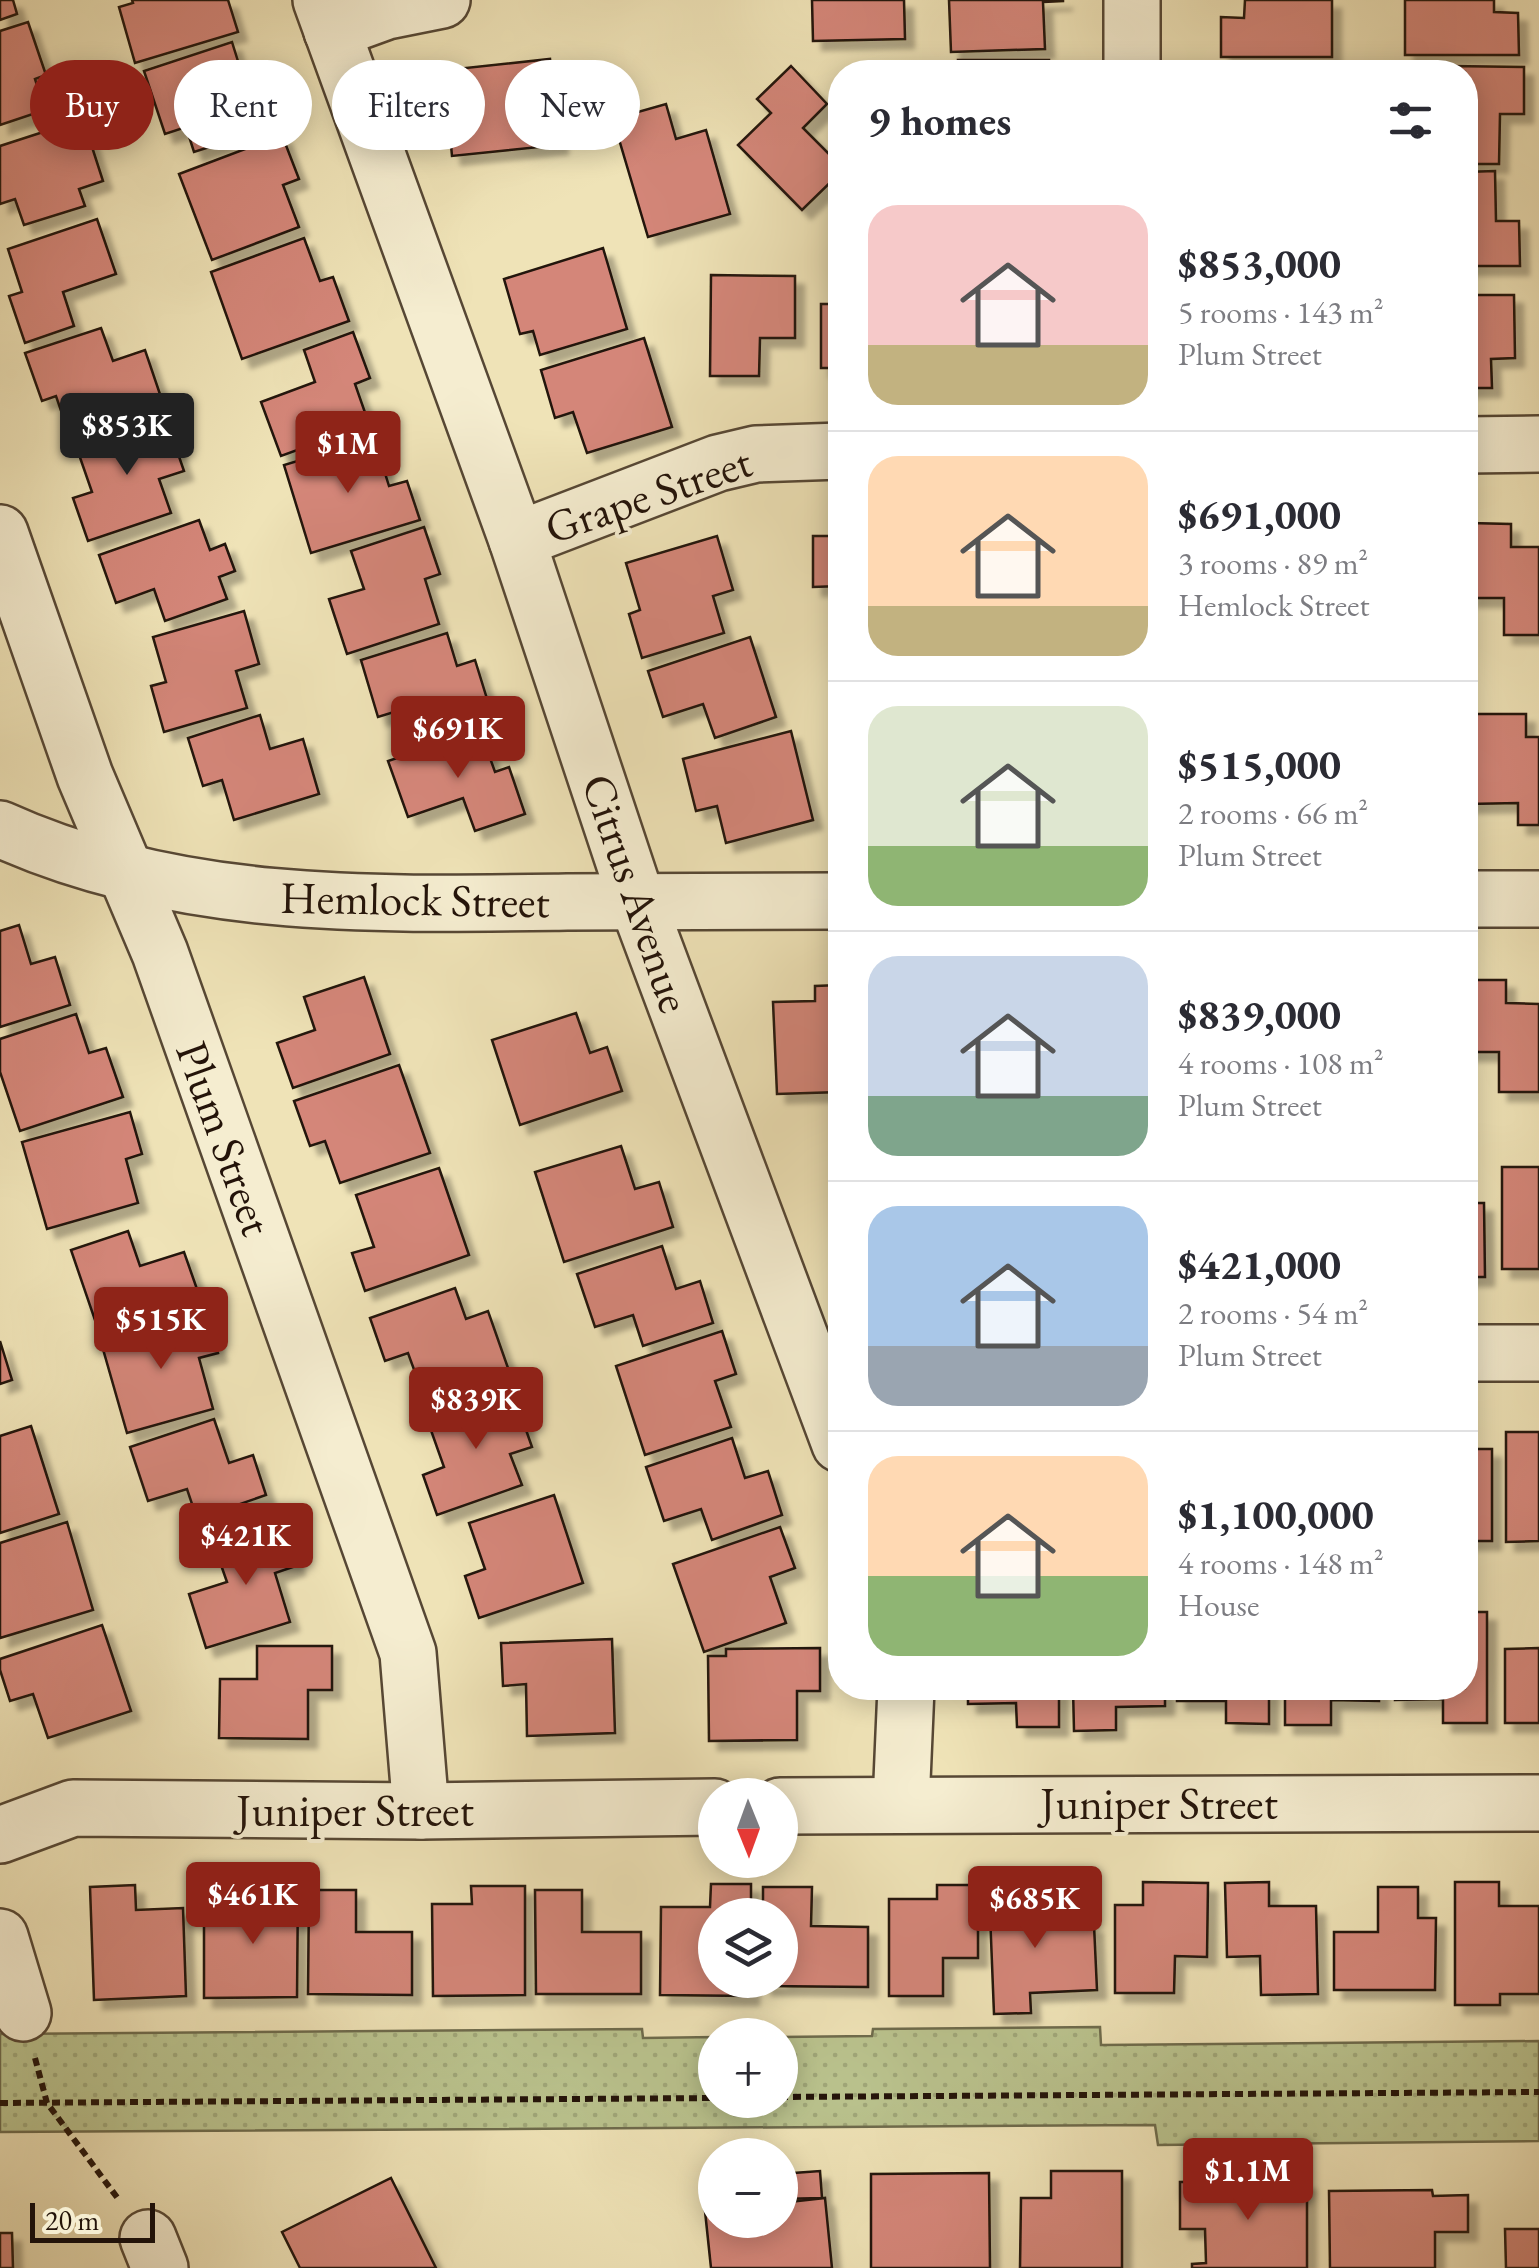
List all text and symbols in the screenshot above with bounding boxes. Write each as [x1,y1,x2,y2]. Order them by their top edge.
chip: Buy [30,60,154,150]
chip: Rent [174,60,312,150]
chip: Filters [332,60,485,150]
chip: New [505,60,640,150]
text: 9 homes [868,93,1011,148]
icon: filters [1383,93,1438,148]
text: $853,000 [1178,236,1341,291]
icon: home [948,245,1068,365]
text: 5 rooms · 143 m² [1178,291,1384,333]
text: Plum Street [1178,333,1322,375]
pin: $853K [57,393,197,478]
text: $853K [82,404,172,446]
pin: $1M [300,411,396,496]
text: $1M [317,422,379,464]
street label: Grape Street [537,432,759,556]
text: $691,000 [1178,487,1341,542]
icon: home [948,496,1068,616]
text: 3 rooms · 89 m² [1178,542,1368,584]
text: Hemlock Street [1178,584,1370,626]
pin: $691K [388,696,528,781]
text: $691K [413,707,503,749]
text: $515,000 [1178,737,1341,792]
icon: home [948,746,1068,866]
street label: Citrus Avenue [569,766,705,1020]
text: 2 rooms · 66 m² [1178,792,1368,834]
text: Plum Street [1178,834,1322,876]
street label: Hemlock Street [280,868,550,930]
text: $839,000 [1178,987,1341,1042]
icon: home [948,996,1068,1116]
street label: Plum Street [163,1033,287,1243]
text: 4 rooms · 108 m² [1178,1042,1384,1084]
text: Plum Street [1178,1084,1322,1126]
text: $421,000 [1178,1237,1341,1292]
icon: home [948,1246,1068,1366]
pin: $515K [91,1287,231,1372]
text: 2 rooms · 54 m² [1178,1292,1368,1334]
text: $515K [116,1298,206,1340]
text: Plum Street [1178,1334,1322,1376]
pin: $839K [406,1367,546,1452]
text: $839K [431,1378,521,1420]
text: $1,100,000 [1178,1487,1374,1542]
icon: home [948,1496,1068,1616]
pin: $421K [176,1503,316,1588]
text: $421K [201,1514,291,1556]
text: 4 rooms · 148 m² [1178,1542,1384,1584]
text: House [1178,1584,1259,1626]
street label: Juniper Street [1036,1774,1278,1832]
north arrow [698,1778,798,1878]
map controls [698,1778,798,2238]
street label: Juniper Street [232,1781,474,1839]
pin: $461K [183,1862,323,1947]
pin: $685K [965,1866,1105,1951]
text: $461K [208,1873,298,1915]
text: $685K [990,1877,1080,1919]
button: layers [698,1898,798,1998]
button: + [698,2018,798,2118]
button: − [698,2138,798,2238]
pin: $1.1M [1178,2138,1318,2223]
text: $1.1M [1205,2149,1291,2191]
scale bar [30,2198,155,2242]
text: 20 m [45,2202,99,2238]

